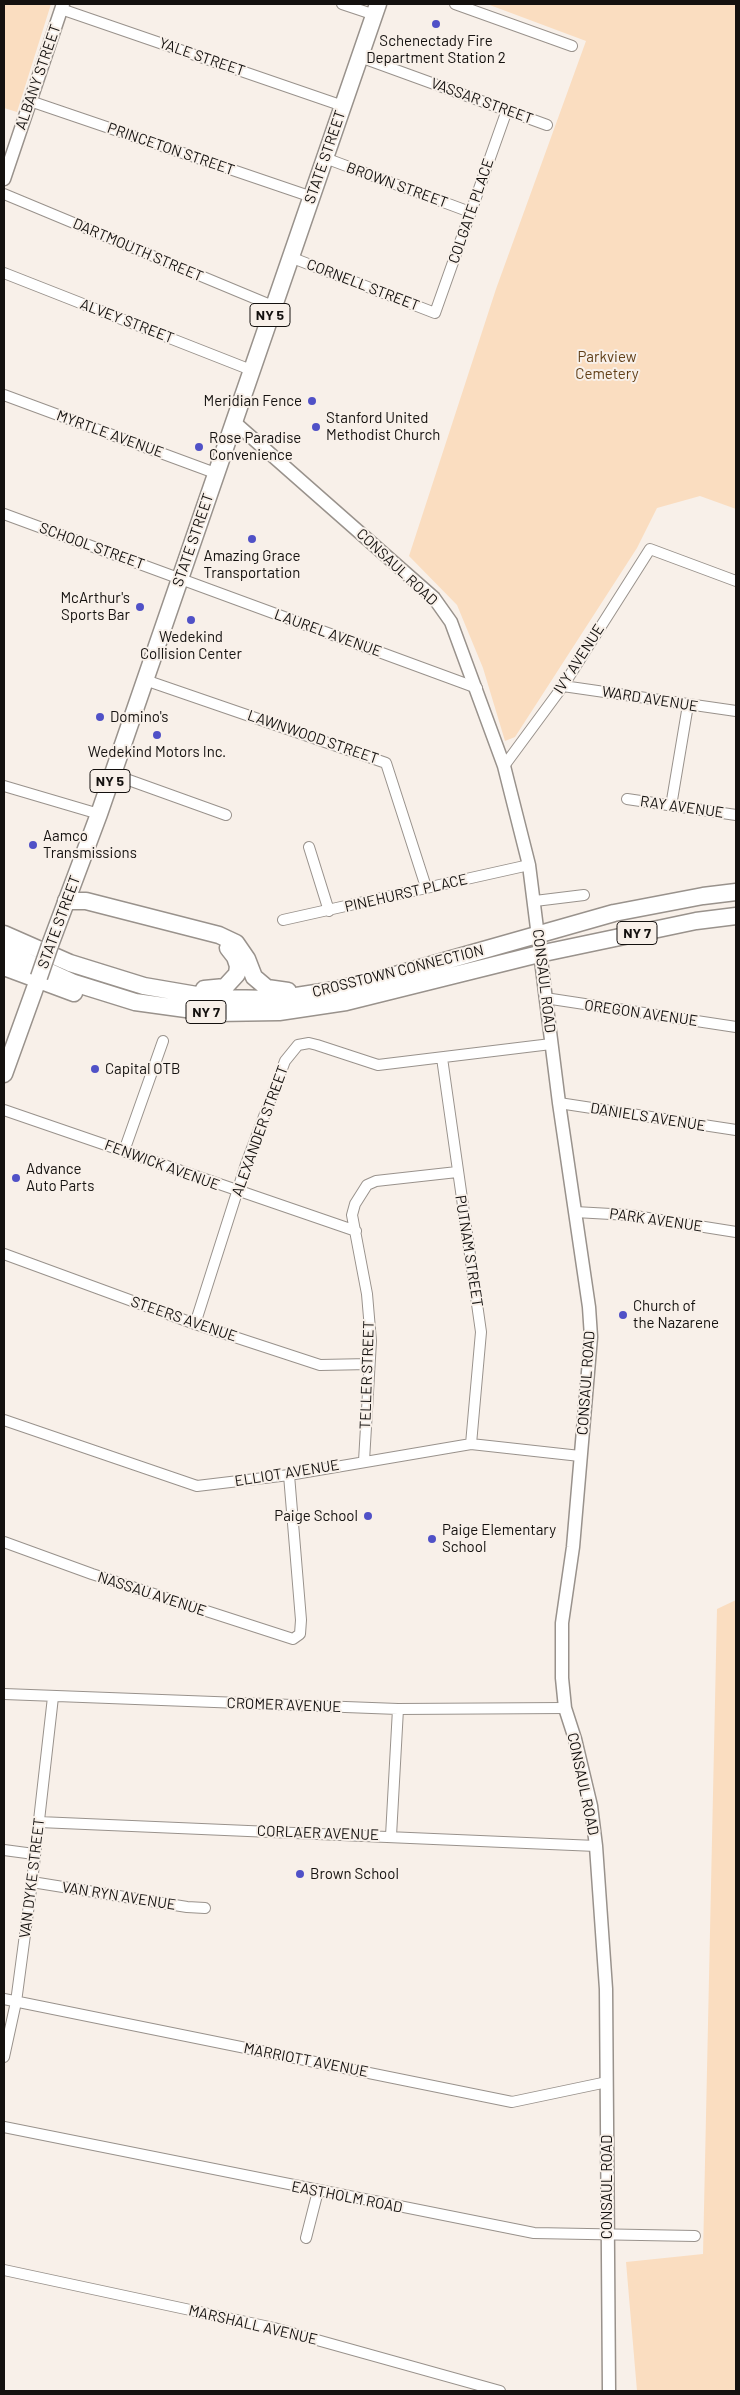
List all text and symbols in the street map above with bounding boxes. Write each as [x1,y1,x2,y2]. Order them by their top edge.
marker: Schenectady Fire Department Station 2 [430,18,442,30]
street label: ALBANY STREET [12,22,64,132]
place label: Schenectady Fire Department Station 2 [366,32,506,67]
street label: YALE STREET [157,34,247,80]
street label: VASSAR STREET [428,74,536,128]
street label: STATE STREET [301,108,349,206]
street label: PRINCETON STREET [105,119,237,179]
street label: COLGATE PLACE [445,156,497,266]
street label: BROWN STREET [344,158,450,212]
street label: DARTMOUTH STREET [70,214,206,286]
street label: CORNELL STREET [304,255,422,315]
street label: ALVEY STREET [77,295,177,347]
road number: NY 5 [250,304,290,326]
park label: Parkview Cemetery [575,348,639,383]
place label: Meridian Fence [204,392,302,410]
marker: Meridian Fence [306,395,318,407]
street label: MYRTLE AVENUE [54,406,166,462]
place label: Stanford United Methodist Church [326,409,440,444]
marker: Stanford United Methodist Church [310,421,322,433]
place label: Rose Paradise Convenience [209,429,301,464]
marker: Rose Paradise Convenience [193,441,205,453]
street label: STATE STREET [169,491,217,589]
street label: SCHOOL STREET [37,519,147,573]
street label: CONSAUL ROAD [353,525,441,609]
marker: Amazing Grace Transportation [246,533,258,545]
place label: Amazing Grace Transportation [204,547,300,582]
place label: McArthur's Sports Bar [60,589,130,624]
marker: McArthur's Sports Bar [134,601,146,613]
street label: LAUREL AVENUE [272,605,384,661]
marker: Wedekind Collision Center [185,614,197,626]
street label: IVY AVENUE [550,621,608,697]
place label: Wedekind Collision Center [140,628,242,663]
street label: WARD AVENUE [601,682,699,716]
street label: LAWNWOOD STREET [245,706,381,768]
place label: Domino's [110,708,168,726]
marker: Domino's [94,711,106,723]
marker: Wedekind Motors Inc. [151,729,163,741]
place label: Wedekind Motors Inc. [88,743,226,761]
road number: NY 5 [90,769,130,792]
street label: RAY AVENUE [639,792,725,822]
place label: Aamco Transmissions [43,827,137,862]
marker: Aamco Transmissions [27,839,39,851]
street label: PINEHURST PLACE [343,870,469,916]
street label: STATE STREET [34,873,84,971]
road number: NY 7 [617,921,657,944]
street label: CONSAUL ROAD [529,928,559,1034]
street label: CROSSTOWN CONNECTION [310,941,486,1001]
street label: OREGON AVENUE [583,996,699,1030]
road number: NY 7 [186,1000,226,1024]
place label: Capital OTB [105,1060,180,1078]
marker: Capital OTB [89,1063,101,1075]
street label: ALEXANDER STREET [228,1063,292,1199]
street label: DANIELS AVENUE [589,1099,707,1135]
street label: FENWICK AVENUE [102,1136,222,1194]
place label: Advance Auto Parts [26,1160,94,1195]
marker: Advance Auto Parts [10,1172,22,1184]
street label: PUTNAM STREET [451,1194,487,1308]
street label: PARK AVENUE [608,1205,704,1235]
street label: STEERS AVENUE [129,1292,239,1346]
place label: Church of the Nazarene [633,1297,719,1332]
marker: Church of the Nazarene [617,1309,629,1321]
street label: TELLER STREET [356,1320,378,1430]
street label: CONSAUL ROAD [573,1330,599,1436]
street label: ELLIOT AVENUE [233,1456,341,1490]
place label: Paige School [274,1507,358,1525]
marker: Paige School [362,1510,374,1522]
place label: Paige Elementary School [442,1521,556,1556]
marker: Paige Elementary School [426,1533,438,1545]
street label: NASSAU AVENUE [95,1568,209,1620]
street label: CROMER AVENUE [226,1694,342,1716]
street label: CONSAUL ROAD [563,1731,603,1837]
street label: VAN DYKE STREET [16,1817,48,1939]
street label: CORLAER AVENUE [257,1822,379,1844]
place label: Brown School [310,1865,399,1883]
marker: Brown School [294,1868,306,1880]
street label: VAN RYN AVENUE [61,1878,177,1914]
street label: MARRIOTT AVENUE [242,2039,370,2081]
street label: CONSAUL ROAD [598,2135,616,2239]
street label: EASTHOLM ROAD [290,2177,404,2217]
street label: MARSHALL AVENUE [187,2301,319,2349]

